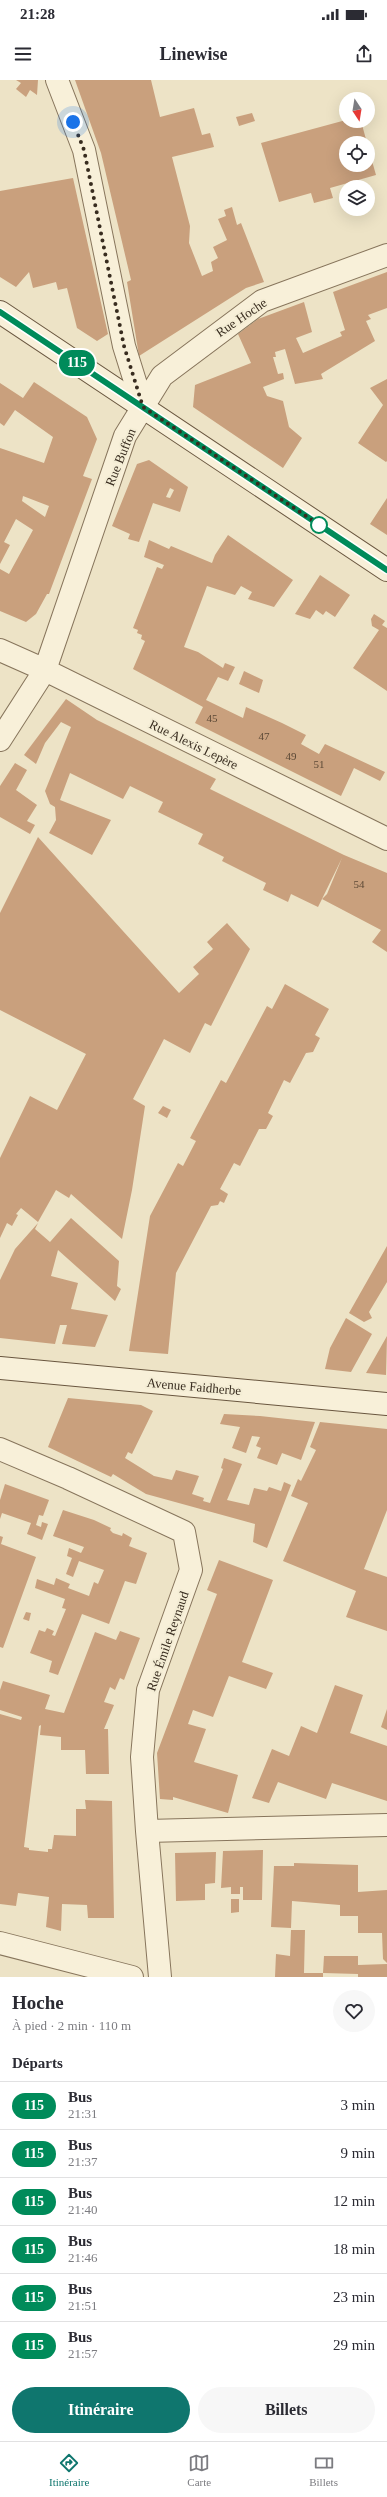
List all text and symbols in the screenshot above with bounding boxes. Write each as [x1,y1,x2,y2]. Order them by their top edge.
text: 21:28 [20,6,55,22]
icon: menu [12,43,34,65]
icon: share [353,43,375,65]
text: Linewise [159,44,228,64]
north arrow [339,92,375,128]
map controls [339,92,375,216]
your location [63,112,83,132]
button: locate [339,136,375,172]
button: layers [339,180,375,216]
street label: Rue Hoche [213,295,270,340]
line badge: 115 [54,350,100,376]
text: 115 [67,355,87,370]
street label: Rue Buffon [102,426,139,488]
unlabelled marker [310,516,328,534]
house number: 45 [207,712,218,724]
street label: Rue Alexis Lepère [147,717,241,772]
house number: 47 [259,730,270,742]
house number: 49 [286,750,297,762]
house number: 51 [314,758,325,770]
house number: 54 [354,878,365,890]
street label: Avenue Faidherbe [146,1375,242,1398]
street label: Rue Émile Reynaud [143,1589,192,1693]
button: heart [333,1990,375,2032]
text: Hoche [12,1992,64,2013]
text: À pied · 2 min · 110 m [12,2018,131,2033]
text: Départs [12,2055,63,2071]
text: Bus [68,2089,92,2105]
text: 3 min [340,2097,375,2113]
text: 115 [24,2098,44,2113]
text: 21:31 [68,2106,98,2121]
text: Bus [68,2137,92,2153]
text: 9 min [340,2145,375,2161]
text: 115 [24,2146,44,2161]
text: 21:37 [68,2154,98,2169]
text: Bus [68,2185,92,2201]
text: 12 min [333,2193,375,2209]
text: 115 [24,2194,44,2209]
text: 21:40 [68,2202,98,2217]
text: Bus [68,2233,92,2249]
text: 18 min [333,2241,375,2257]
text: 115 [24,2242,44,2257]
text: 21:46 [68,2250,98,2265]
text: Bus [68,2281,92,2297]
text: 23 min [333,2289,375,2305]
text: 115 [24,2290,44,2305]
text: 21:51 [68,2298,98,2313]
text: Bus [68,2329,92,2345]
text: 29 min [333,2337,375,2353]
text: 115 [24,2338,44,2353]
text: 21:57 [68,2346,98,2361]
button: Itinéraire [12,2387,190,2433]
button: Billets [198,2387,375,2433]
tab: Itinéraire [49,2452,89,2488]
tab: Carte [187,2452,211,2488]
tab: Billets [309,2452,338,2488]

